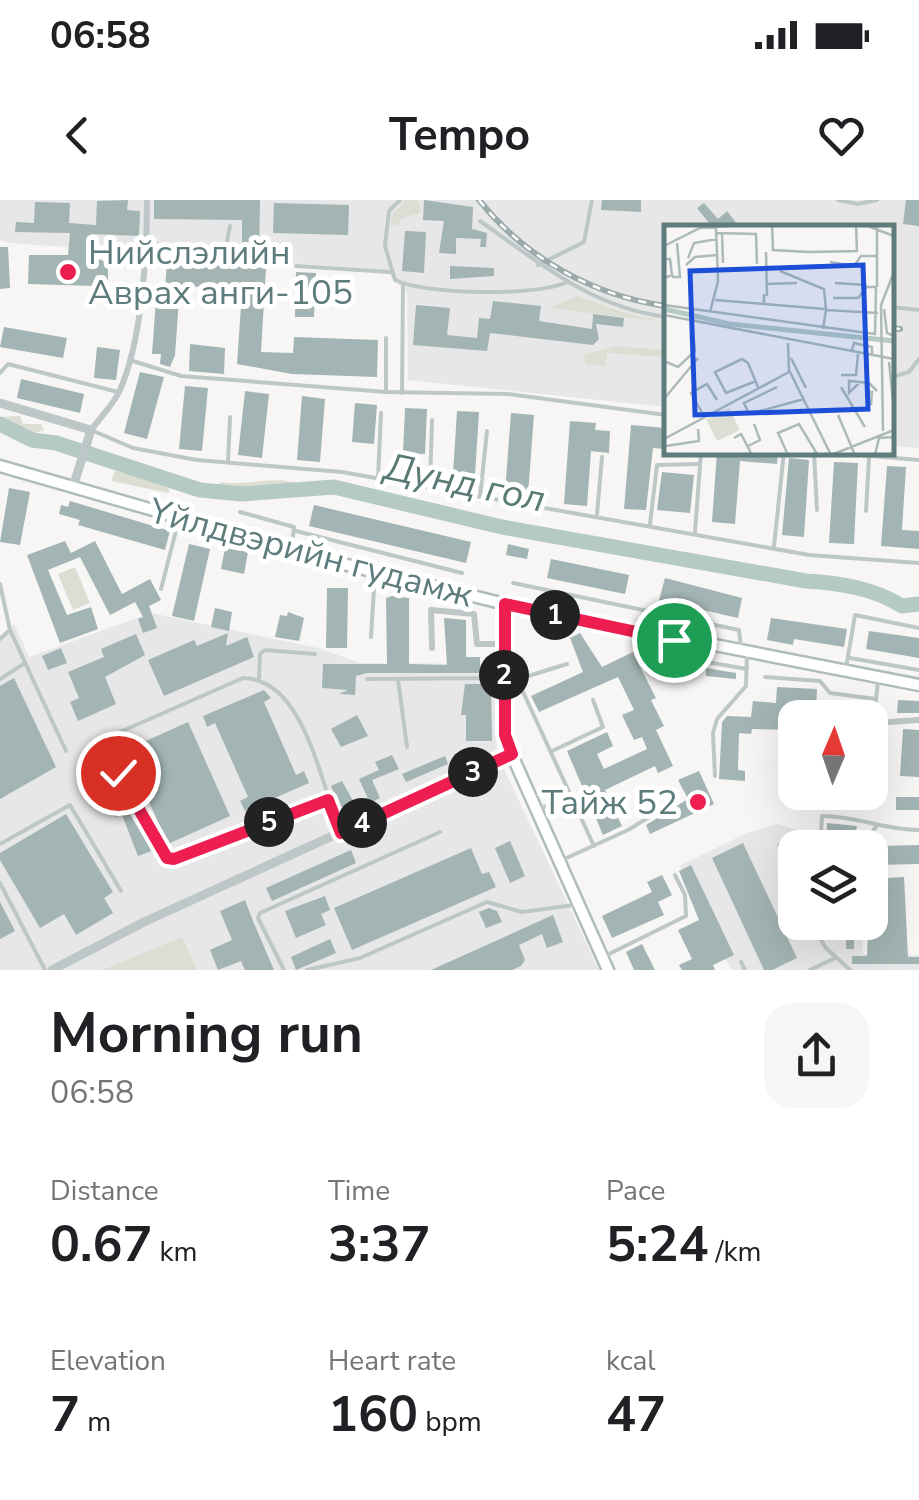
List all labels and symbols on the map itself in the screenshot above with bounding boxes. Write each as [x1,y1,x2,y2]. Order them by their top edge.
inset map [664,225,894,455]
place label: Нийслэлийн Аврах анги-105 [88,229,353,316]
marker: Нийслэлийн Аврах анги-105 [57,261,79,283]
water label: Дунд гол [378,441,550,525]
street label: Yйлдвэрийн гудамж [143,487,478,619]
pin: 1 [530,590,580,640]
pin [632,598,717,683]
pin: 2 [479,650,529,700]
north arrow [778,700,888,810]
pin [76,731,161,816]
pin: 3 [448,747,498,797]
place label: Тайж 52 [542,779,678,826]
marker: Тайж 52 [687,791,709,813]
pin: 5 [244,797,294,847]
pin: 4 [337,798,387,848]

